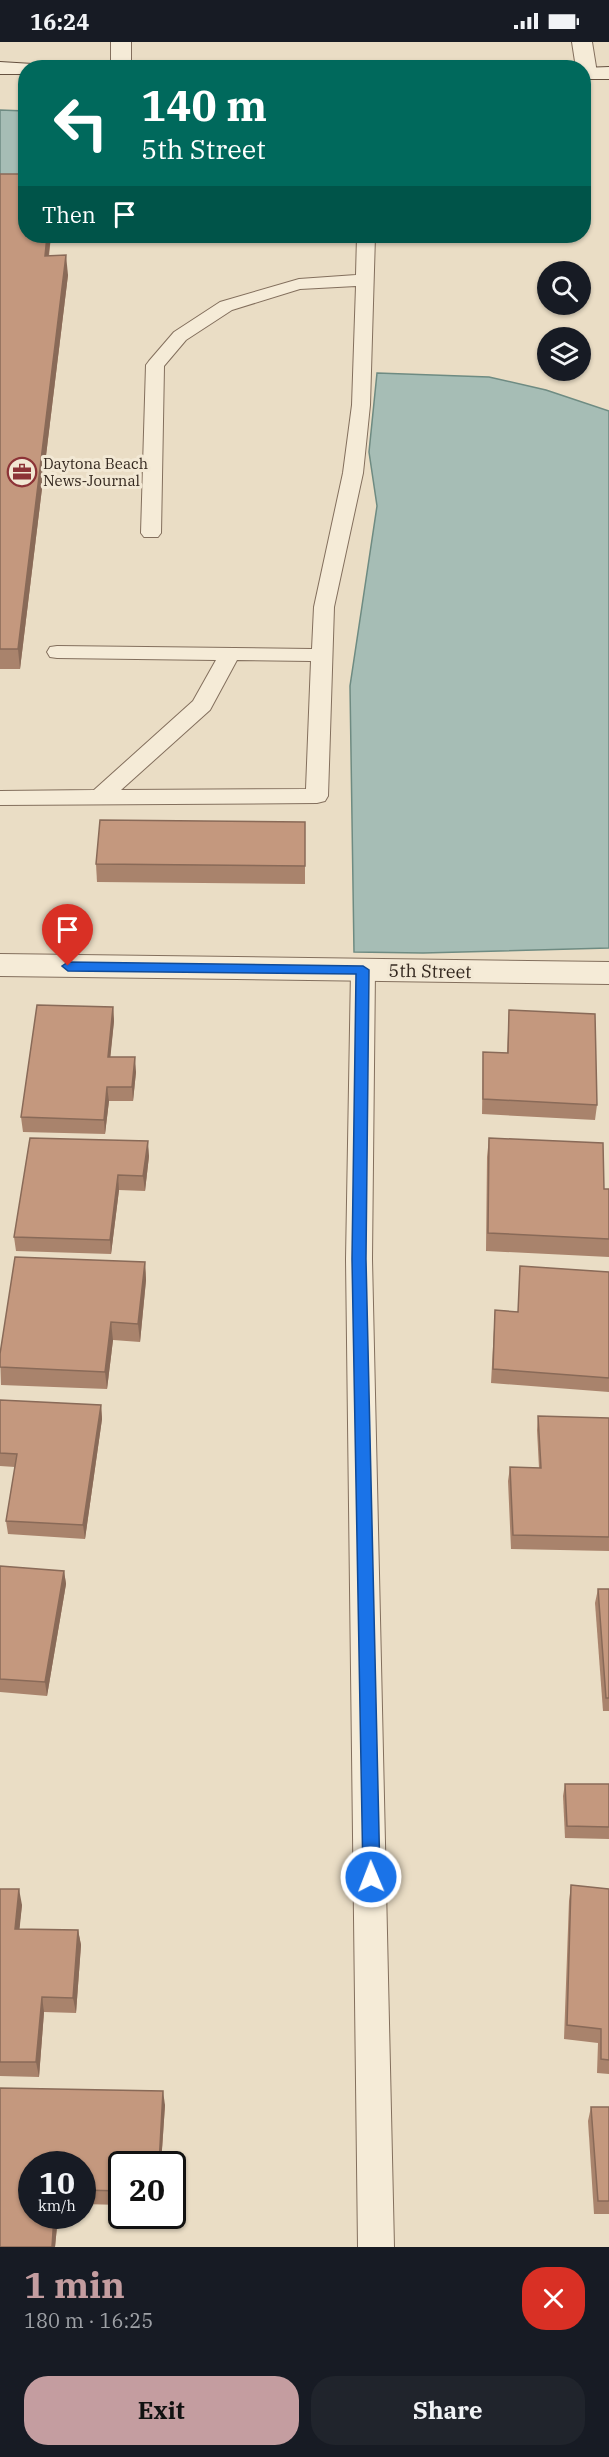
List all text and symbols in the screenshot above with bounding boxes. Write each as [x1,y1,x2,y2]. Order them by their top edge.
text: 16:24 [30,7,89,36]
text: 140 m [141,78,267,133]
icon: left [42,84,120,162]
text: 5th Street [141,131,266,166]
icon: arrive [108,198,141,231]
text: Then [42,200,96,229]
map controls [537,261,591,381]
button: search [537,261,591,315]
button: layers [537,327,591,381]
place label: Daytona Beach News-Journal [43,454,148,490]
office icon: Daytona Beach News-Journal [6,456,38,488]
pin [42,904,93,966]
icon: arrive [51,913,84,946]
street label: 5th Street [388,959,472,983]
position arrow [339,1845,403,1909]
speed limit sign: 20 [108,2151,186,2229]
text: 10 [39,2163,75,2202]
text: km/h [38,2196,76,2215]
text: 1 min [24,2261,125,2308]
button: close [522,2267,585,2330]
text: 180 m · 16:25 [24,2307,153,2334]
button: Exit [24,2376,299,2445]
button: Share [311,2376,585,2445]

